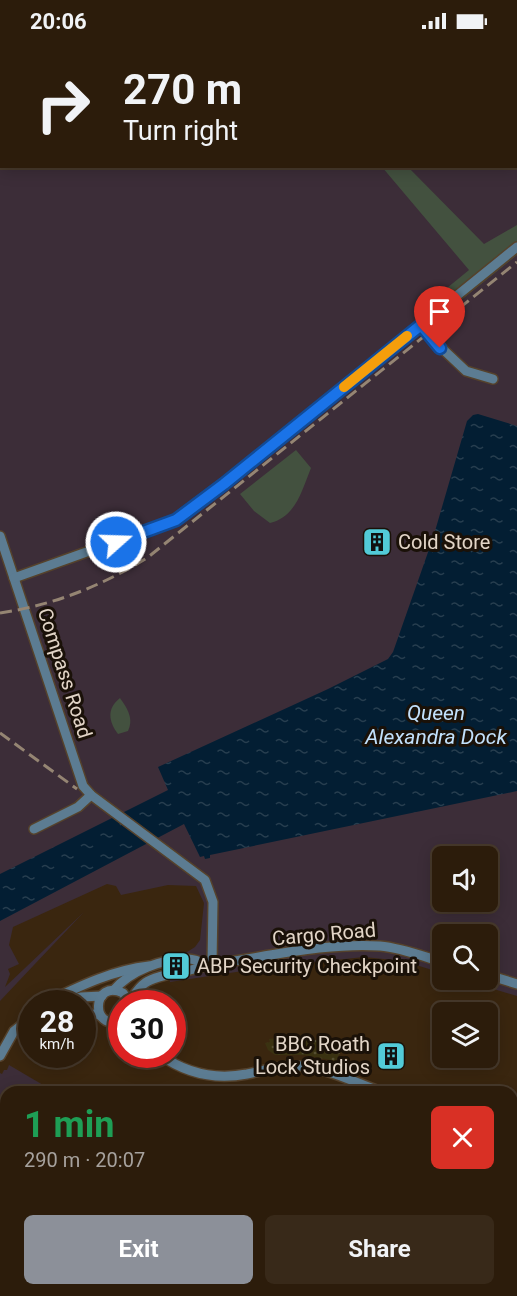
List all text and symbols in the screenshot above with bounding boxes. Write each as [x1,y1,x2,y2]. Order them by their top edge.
text: 20:06 [30,9,87,34]
text: 270 m [123,65,242,114]
icon: right [24,66,102,144]
text: Turn right [123,115,238,147]
pin [414,286,465,348]
icon: arrive [423,295,456,328]
position arrow [84,510,148,574]
building icon: Cold Store [361,526,393,558]
place label: Cold Store [398,530,490,554]
street label: Compass Road [33,605,97,741]
water label: Queen Alexandra Dock [364,701,508,749]
map controls [432,846,498,1068]
button: sound [432,846,498,912]
street label: Cargo Road [271,918,377,950]
button: search [432,924,498,990]
building icon: ABP Security Checkpoint [160,950,192,982]
place label: ABP Security Checkpoint [197,954,417,978]
speed limit sign: 30 [108,990,186,1068]
button: layers [432,1002,498,1068]
text: 28 [40,1004,74,1039]
place label: BBC Roath Lock Studios [255,1032,370,1079]
text: km/h [39,1035,75,1053]
building icon: BBC Roath Lock Studios [375,1040,407,1072]
text: 1 min [24,1104,115,1146]
button: close [431,1106,494,1169]
text: 290 m · 20:07 [24,1148,145,1172]
button: Exit [24,1215,253,1284]
button: Share [265,1215,494,1284]

